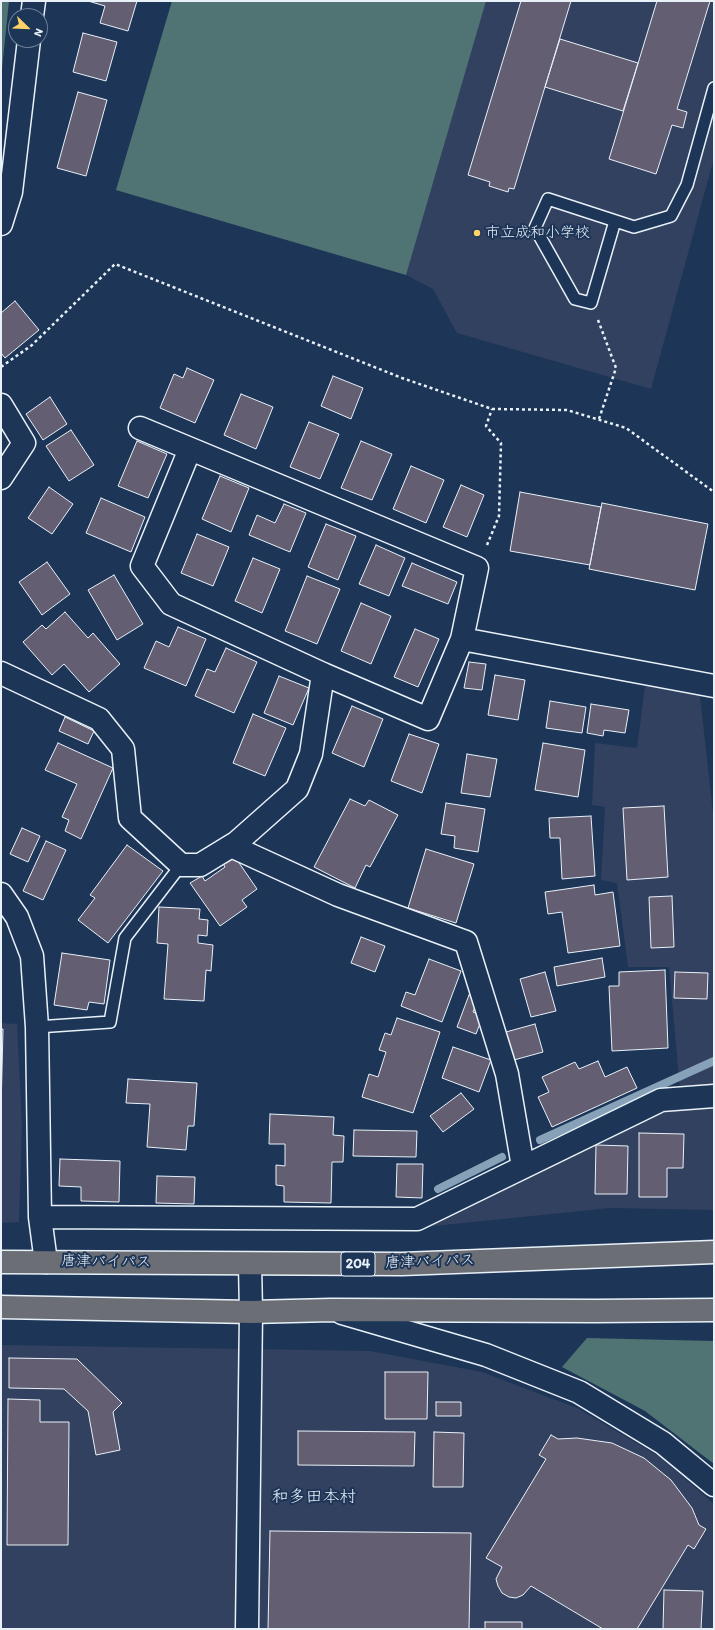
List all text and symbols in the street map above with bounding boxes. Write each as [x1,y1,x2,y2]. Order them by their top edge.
north arrow [8,8,48,48]
text: N [31,27,46,38]
place label: 市立成和小学校 [485,224,590,242]
marker: 市立成和小学校 [472,228,482,238]
street label: 唐津バイパス [385,1251,475,1273]
street label: 唐津バイパス [61,1252,151,1272]
road number: 204 [341,1252,375,1276]
district label: 和多田本村 [272,1488,356,1508]

